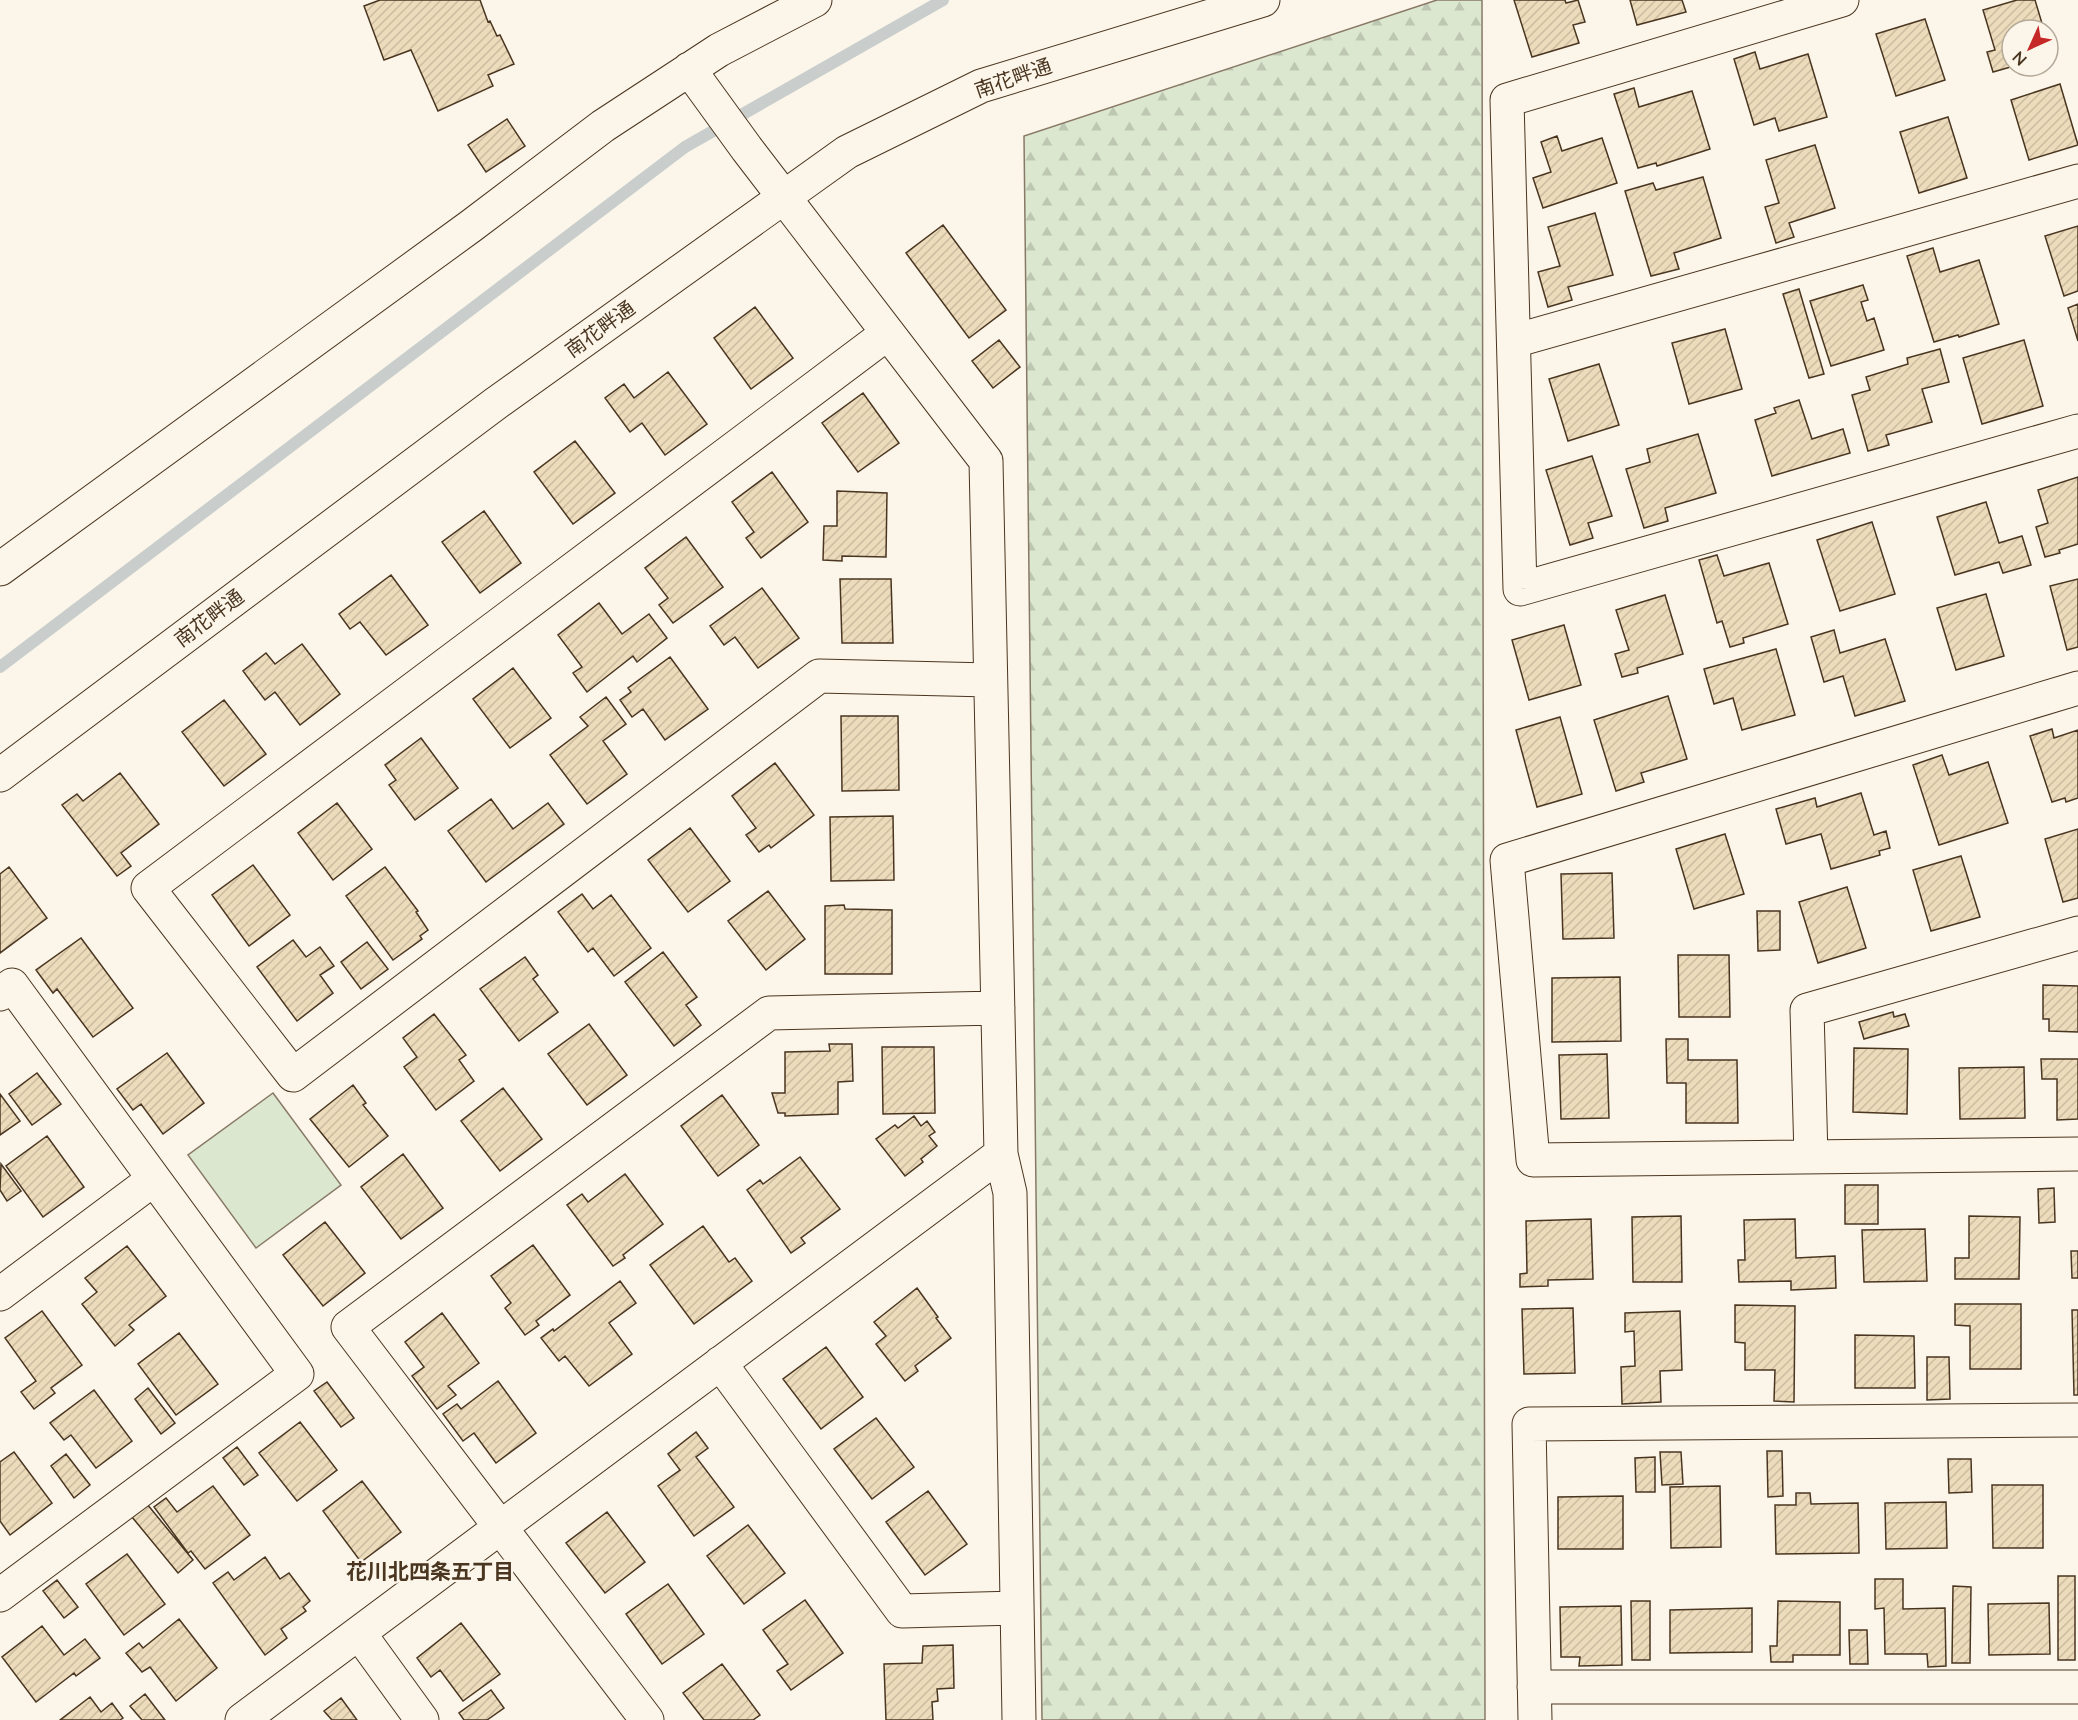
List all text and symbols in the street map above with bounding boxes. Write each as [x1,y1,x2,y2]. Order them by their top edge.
north arrow [2000,18,2060,78]
text: N [2008,48,2030,70]
street label: 南花畔通 [971,53,1054,101]
street label: 南花畔通 [560,295,639,361]
street label: 南花畔通 [169,584,248,651]
district label: 花川北四条五丁目 [346,1558,514,1583]

